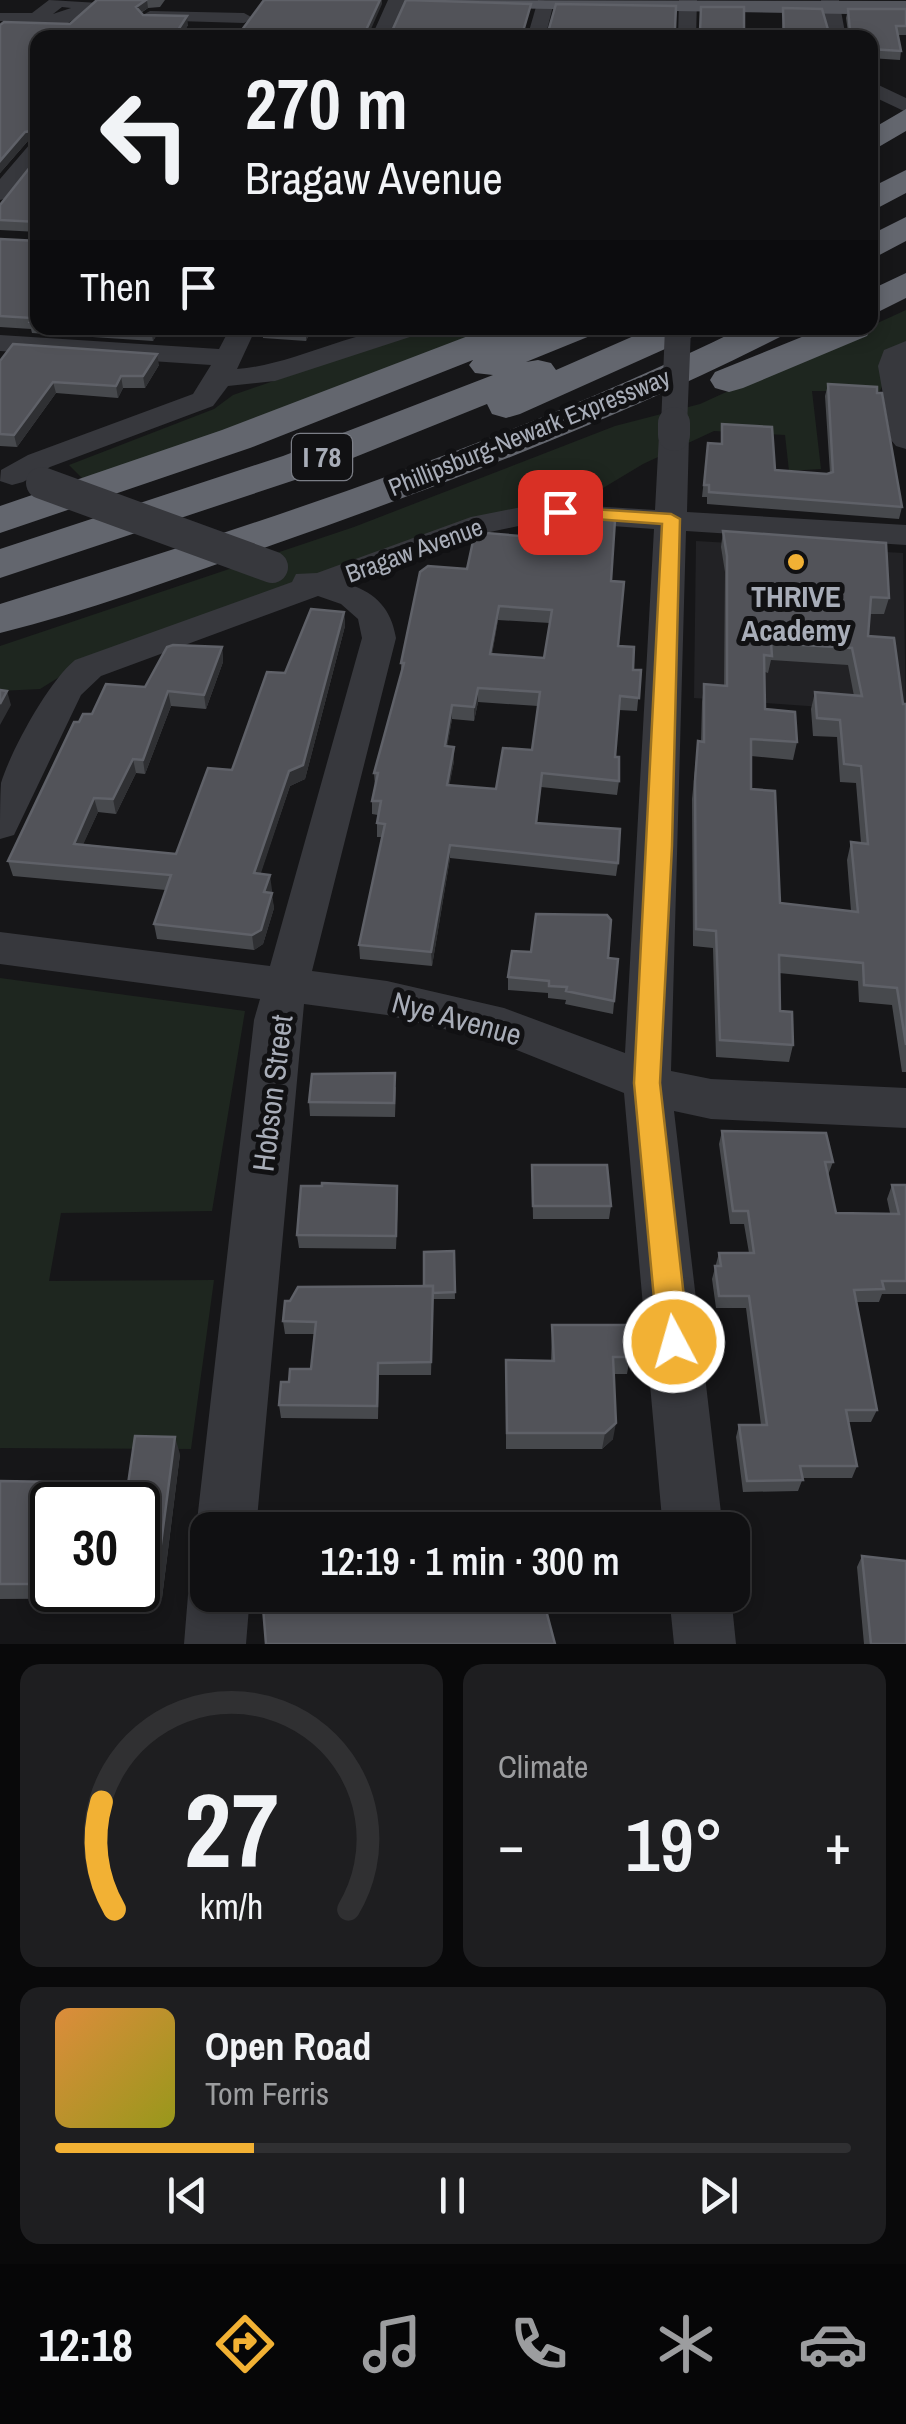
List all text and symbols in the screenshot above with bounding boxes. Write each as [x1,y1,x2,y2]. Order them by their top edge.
text: 270 m [245,57,408,151]
icon: left [80,70,210,200]
text: Bragaw Avenue [245,147,503,208]
icon: arrive [171,260,226,315]
text: Then [80,262,151,313]
street label: Phillipsburg-Newark Expressway [383,360,675,504]
road number: I 78 [292,434,352,480]
pin [518,470,603,555]
icon: arrive [533,485,588,540]
street label: Bragaw Avenue [341,510,487,590]
marker: THRIVE Academy [785,551,807,573]
place label: THRIVE Academy [741,576,851,650]
street label: Nye Avenue [388,982,526,1054]
street label: Hobson Street [243,1012,301,1173]
position arrow [622,1290,726,1394]
speed limit sign: 30 [30,1482,160,1612]
text: 12:19 · 1 min · 300 m [320,1536,620,1587]
text: Climate [498,1745,588,1788]
text: 27 [184,1759,279,1899]
text: 19° [625,1793,724,1894]
text: − [498,1807,524,1881]
text: + [825,1807,851,1881]
text: km/h [200,1882,263,1930]
text: Open Road [205,2021,371,2072]
text: Tom Ferris [205,2072,329,2115]
icon: previous [160,2168,215,2223]
icon: pause [425,2168,480,2223]
icon: next [691,2168,746,2223]
icon: directions [210,2309,280,2379]
icon: music [357,2309,427,2379]
icon: phone [504,2309,574,2379]
icon: climate [651,2309,721,2379]
icon: car [798,2309,868,2379]
text: 12:18 [38,2314,133,2375]

